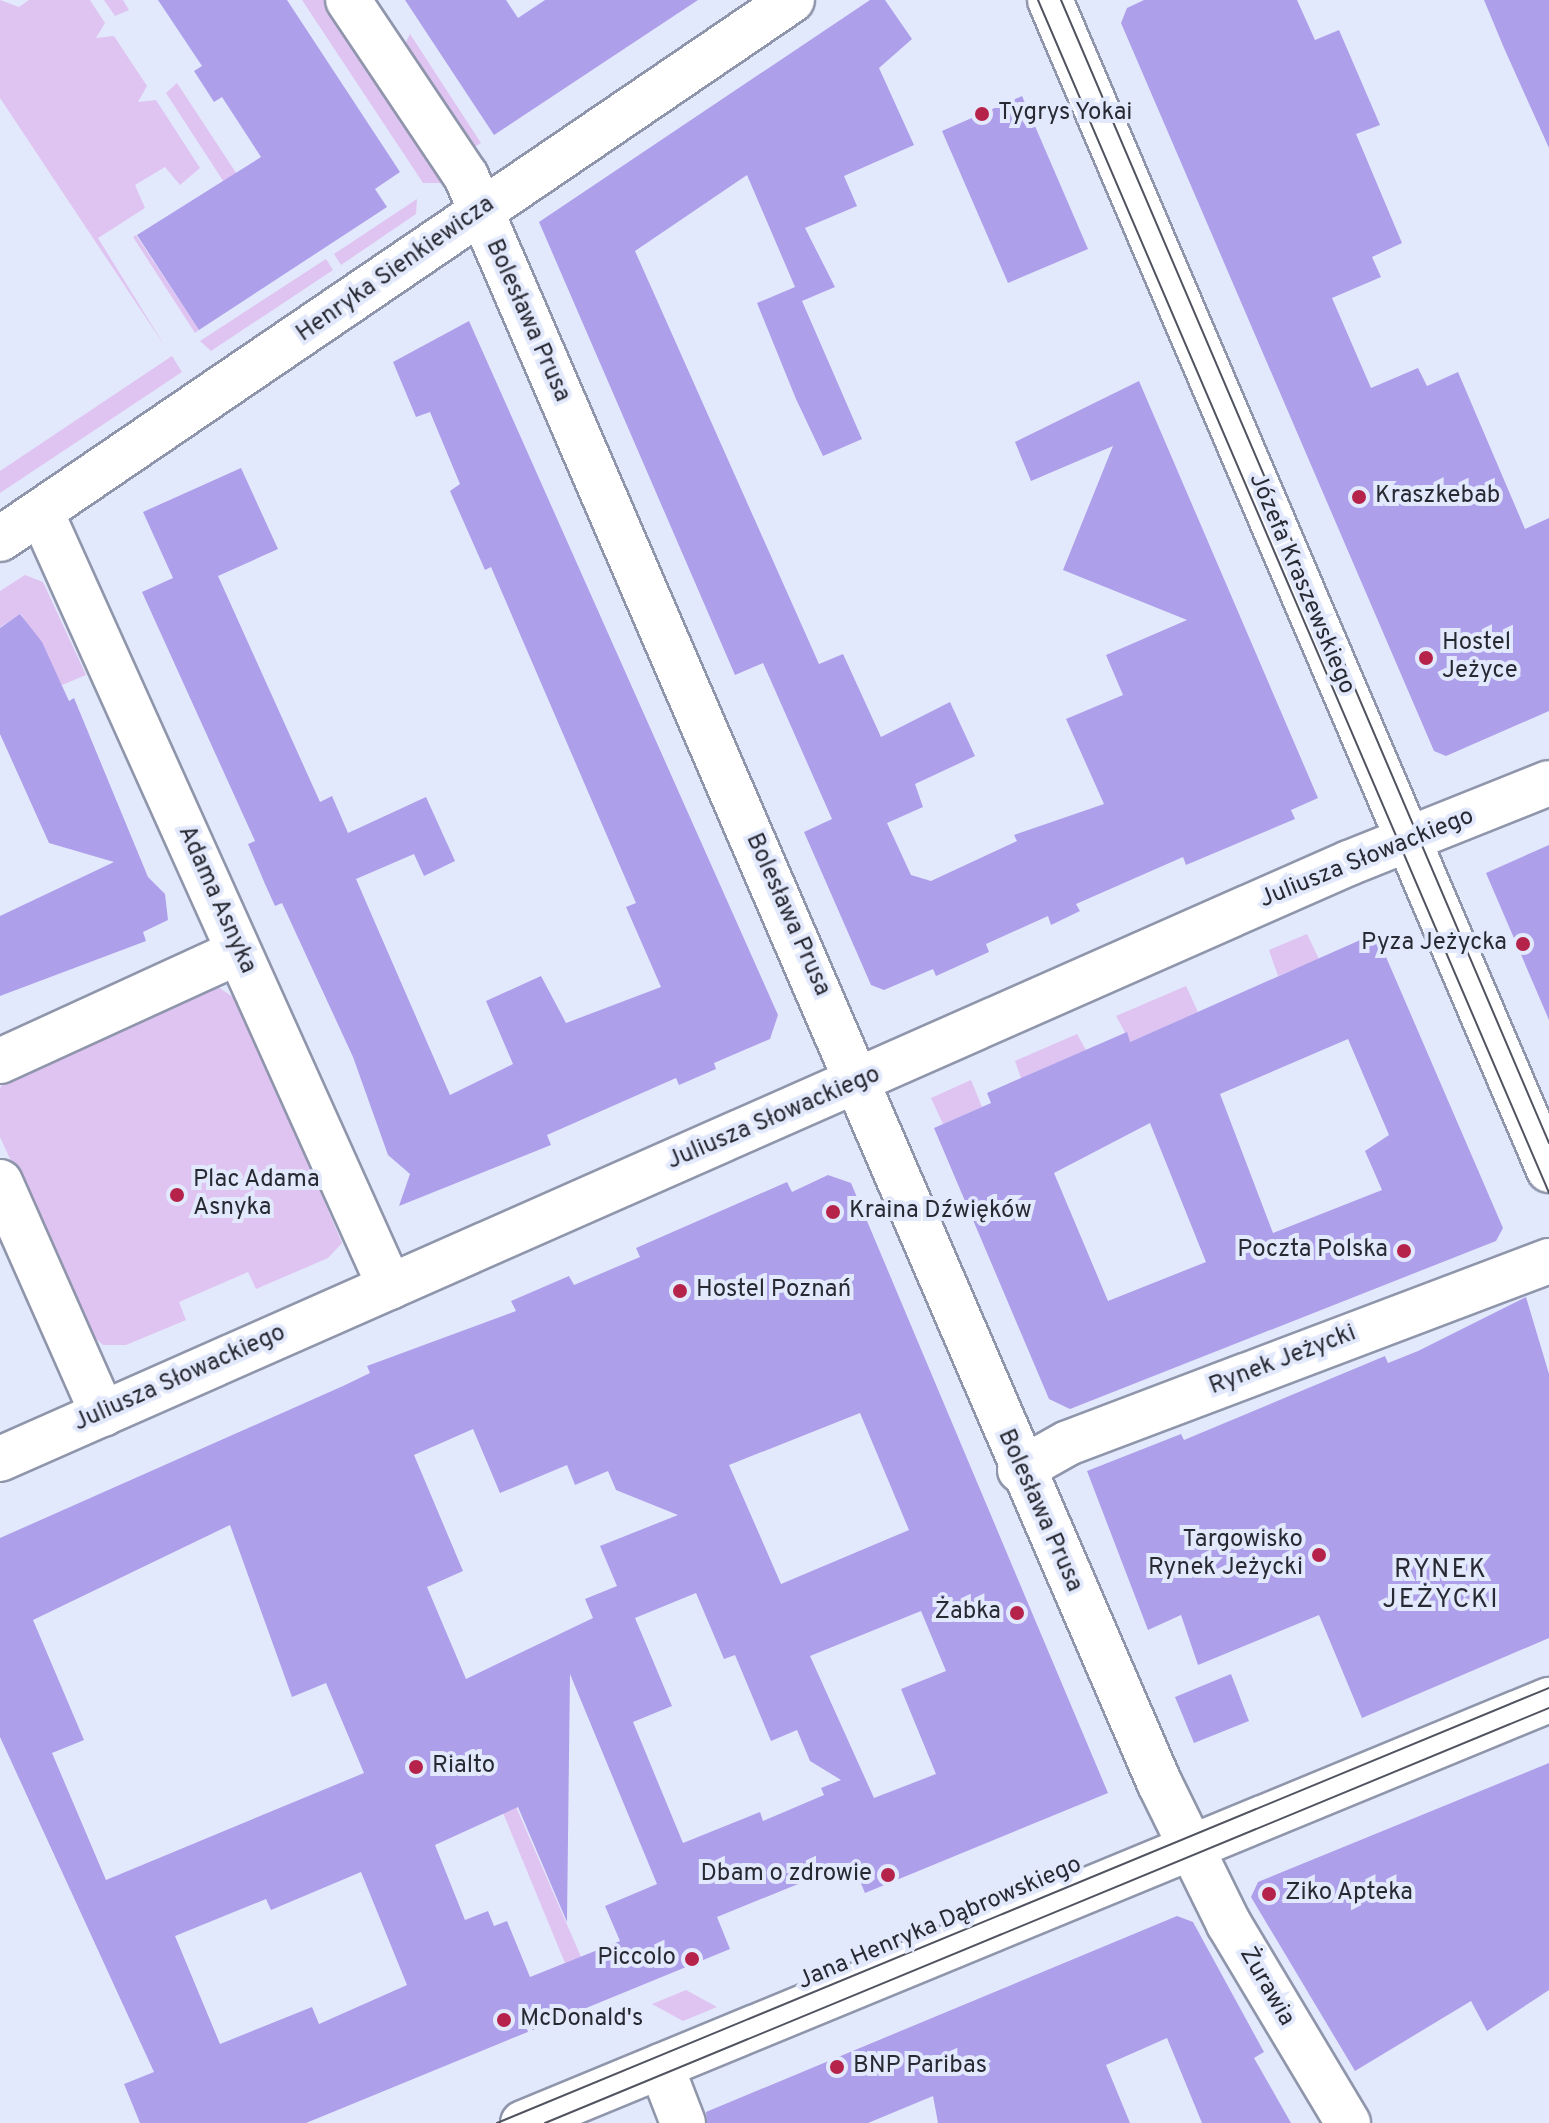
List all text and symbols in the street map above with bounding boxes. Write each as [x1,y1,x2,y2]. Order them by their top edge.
place label: Tygrys Yokai [998,100,1133,128]
marker: Tygrys Yokai [973,105,991,123]
street label: Henryka Sienkiewicza [292,191,500,349]
street label: Bolesława Prusa [478,235,576,407]
street label: Józefa Kraszewskiego [1241,469,1361,699]
place label: Kraszkebab [1375,483,1500,511]
marker: Kraszkebab [1350,488,1368,506]
place label: Hostel Jeżyce [1442,630,1518,686]
marker: Hostel Jeżyce [1417,649,1435,667]
street label: Juliusza Słowackiego [1256,803,1478,915]
street label: Adama Asnyka [170,821,262,979]
street label: Bolesława Prusa [738,829,836,1001]
place label: Pyza Jeżycka [1361,930,1507,958]
marker: Pyza Jeżycka [1514,935,1532,953]
street label: Juliusza Słowackiego [663,1061,885,1177]
place label: Plac Adama Asnyka [193,1167,321,1223]
marker: Plac Adama Asnyka [168,1186,186,1204]
place label: Kraina Dźwięków [849,1198,1032,1226]
marker: Kraina Dźwięków [824,1203,842,1221]
place label: Poczta Polska [1237,1237,1388,1265]
marker: Poczta Polska [1395,1242,1413,1260]
place label: Hostel Poznań [696,1277,851,1305]
marker: Hostel Poznań [671,1282,689,1300]
street label: Juliusza Słowackiego [70,1319,290,1439]
street label: Rynek Jeżycki [1206,1320,1360,1402]
street label: Bolesława Prusa [990,1425,1088,1597]
place label: Targowisko Rynek Jeżycki [1148,1527,1303,1583]
marker: Targowisko Rynek Jeżycki [1310,1546,1328,1564]
district label: RYNEK JEŻYCKI [1382,1555,1500,1616]
place label: Żabka [935,1599,1001,1627]
marker: Żabka [1008,1604,1026,1622]
place label: Rialto [432,1753,495,1781]
marker: Rialto [407,1758,425,1776]
street label: Jana Henryka Dąbrowskiego [794,1851,1086,1997]
place label: Dbam o zdrowie [700,1861,872,1889]
marker: Dbam o zdrowie [879,1866,897,1884]
place label: Ziko Apteka [1285,1880,1414,1908]
marker: Ziko Apteka [1260,1885,1278,1903]
street label: Żurawia [1232,1942,1300,2032]
place label: Piccolo [597,1945,676,1973]
marker: Piccolo [683,1950,701,1968]
place label: McDonald's [520,2006,643,2034]
marker: McDonald's [495,2011,513,2029]
place label: BNP Paribas [853,2053,987,2081]
marker: BNP Paribas [828,2058,846,2076]

